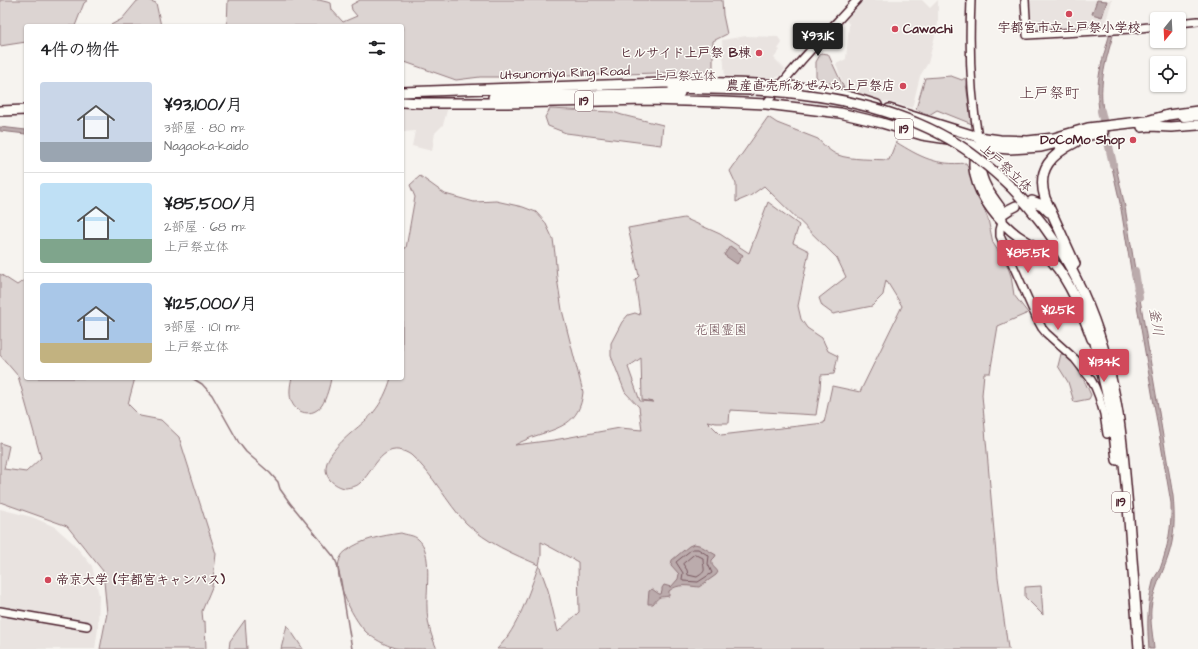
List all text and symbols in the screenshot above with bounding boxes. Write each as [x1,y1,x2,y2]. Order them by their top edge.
marker: 宇都宮市立上戸祭小学校 [1064,9,1074,19]
north arrow [1150,12,1186,48]
map controls [1150,12,1186,92]
place label: 宇都宮市立上戸祭小学校 [997,19,1141,37]
place label: Cawachi [903,20,954,38]
pin: ¥93.1K [785,23,851,57]
marker: Cawachi [890,24,900,34]
text: ¥93.1K [802,27,834,45]
icon: filters [366,37,388,59]
text: 4件の物件 [40,38,120,62]
place label: ヒルサイド上戸祭 B棟 [620,44,751,62]
marker: ヒルサイド上戸祭 B棟 [754,48,764,58]
button: locate [1150,56,1186,92]
street label: Utsunomiya Ring Road [500,62,631,85]
street label: 上戸祭立体 [651,67,717,85]
place label: 農産直売所あぜみち上戸祭店 [726,77,895,95]
marker: 農産直売所あぜみち上戸祭店 [898,81,908,91]
district label: 上戸祭町 [1019,83,1080,104]
road number: 119 [575,91,593,111]
text: ¥93,100/月 [164,93,243,117]
icon: home [72,98,120,146]
text: 3部屋 · 80 m² [164,119,246,137]
road number: 119 [895,119,913,139]
place label: DoCoMo Shop [1040,131,1126,150]
marker: DoCoMo Shop [1128,135,1138,145]
text: Nagaoka-kaido [164,137,249,155]
street label: 上戸祭立体 [976,140,1036,196]
text: ¥85,500/月 [164,192,257,216]
icon: home [72,199,120,247]
text: 2部屋 · 68 m² [164,218,246,236]
text: 上戸祭立体 [164,238,229,256]
pin: ¥85.5K [995,240,1061,274]
text: ¥85.5K [1006,244,1050,262]
text: ¥125,000/月 [164,292,257,316]
pin: ¥125K [1030,297,1086,331]
icon: home [72,299,120,347]
text: ¥125K [1041,301,1075,319]
water label: 釜川 [1144,307,1168,337]
text: 3部屋 · 101 m² [164,318,241,336]
park label: 花園霊園 [695,321,747,339]
text: 上戸祭立体 [164,338,229,356]
pin: ¥134K [1076,349,1132,383]
text: ¥134K [1088,353,1120,371]
road number: 119 [1112,492,1130,512]
place label: 帝京大学 (宇都宮キャンパス) [56,571,226,589]
marker: 帝京大学 (宇都宮キャンパス) [43,575,53,585]

